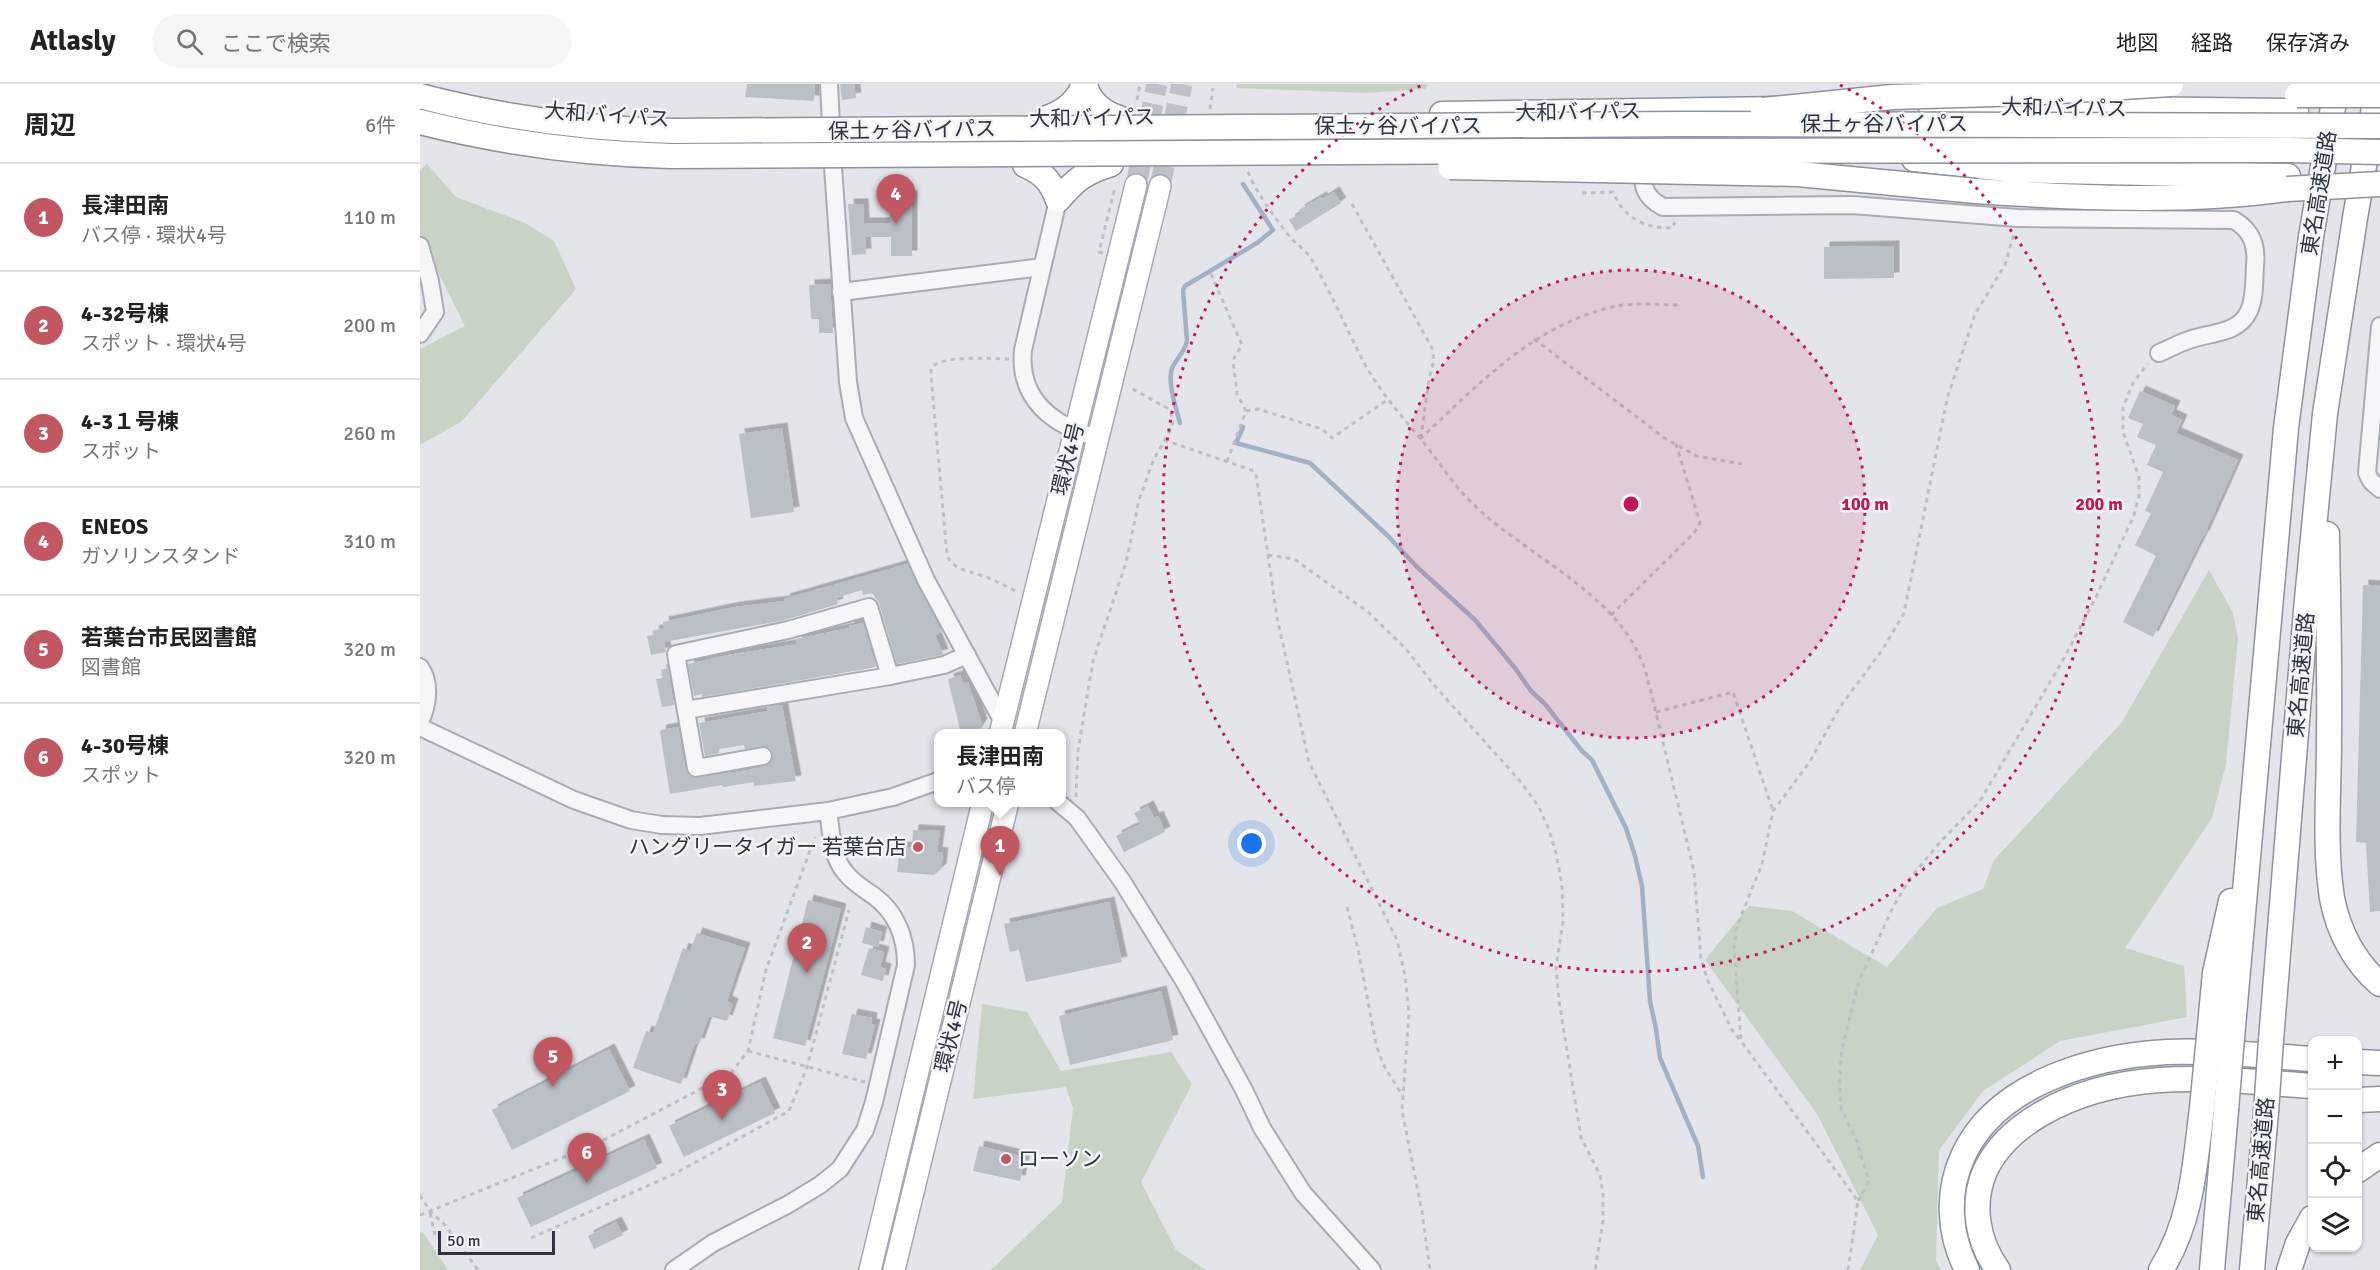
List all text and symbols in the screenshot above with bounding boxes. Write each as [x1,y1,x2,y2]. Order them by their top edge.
search box [152,14,572,68]
text: Atlasly [30,24,116,58]
icon: search [173,25,206,58]
text: ここで検索 [221,30,331,57]
text: 地図 [2116,30,2158,56]
text: 経路 [2191,30,2233,56]
text: 保存済み [2266,30,2350,56]
street label: 大和バイパス [2001,94,2127,122]
street label: 大和バイパス [543,98,671,132]
street label: 大和バイパス [1515,98,1641,126]
street label: 大和バイパス [1029,104,1155,132]
text: 周辺 [24,110,76,142]
street label: 保土ヶ谷バイパス [1800,111,1968,137]
text: 6件 [365,113,396,138]
street label: 保土ヶ谷バイパス [1314,113,1482,139]
street label: 保土ヶ谷バイパス [828,116,996,144]
street label: 東名高速道路 [2296,129,2342,257]
pin: 4 [876,174,916,224]
text: 長津田南 [81,192,169,219]
text: 1 [38,205,49,230]
text: 110 m [343,205,396,230]
text: バス停 · 環状4号 [81,223,227,248]
text: 4-32号棟 [81,300,169,327]
text: 2 [38,313,49,338]
text: 200 m [343,313,396,338]
text: スポット · 環状4号 [81,331,247,356]
text: 4-3１号棟 [81,408,179,435]
street label: 環状4号 [1046,420,1090,498]
text: 3 [38,421,49,446]
text: 260 m [343,421,396,446]
text: スポット [81,439,161,464]
text: 100 m [1841,493,1889,515]
text: 200 m [2075,493,2123,515]
centre of rings [1621,494,1641,514]
text: ENEOS [81,513,148,540]
text: 4 [38,529,49,554]
text: 310 m [343,529,396,554]
text: ガソリンスタンド [81,544,241,569]
street label: 東名高速道路 [2283,611,2319,739]
text: 若葉台市民図書館 [81,624,257,651]
text: 5 [38,637,49,662]
text: 320 m [343,637,396,662]
text: 図書館 [81,655,141,680]
popup [934,729,1066,807]
text: 4-30号棟 [81,732,169,759]
text: 長津田南 [956,743,1044,770]
text: 6 [38,745,49,770]
text: 320 m [343,745,396,770]
text: スポット [81,763,161,788]
text: バス停 [956,774,1016,799]
pin: 1 [980,826,1020,876]
your location [1237,829,1266,858]
place label: ハングリータイガー 若葉台店 [628,834,906,860]
marker: ハングリータイガー 若葉台店 [911,840,925,854]
pin: 2 [788,924,826,973]
street label: 環状4号 [929,997,973,1075]
map controls [2308,1036,2362,1252]
button: + [2308,1036,2362,1090]
pin: 5 [534,1038,572,1087]
pin: 3 [702,1070,742,1120]
button: − [2308,1090,2362,1144]
street label: 東名高速道路 [2243,1096,2279,1224]
pin: 6 [568,1134,606,1183]
button: locate [2308,1144,2362,1198]
place label: ローソン [1018,1146,1102,1172]
marker: ローソン [999,1152,1013,1166]
button: layers [2308,1198,2362,1252]
scale bar [438,1228,555,1256]
text: 50 m [447,1231,481,1251]

